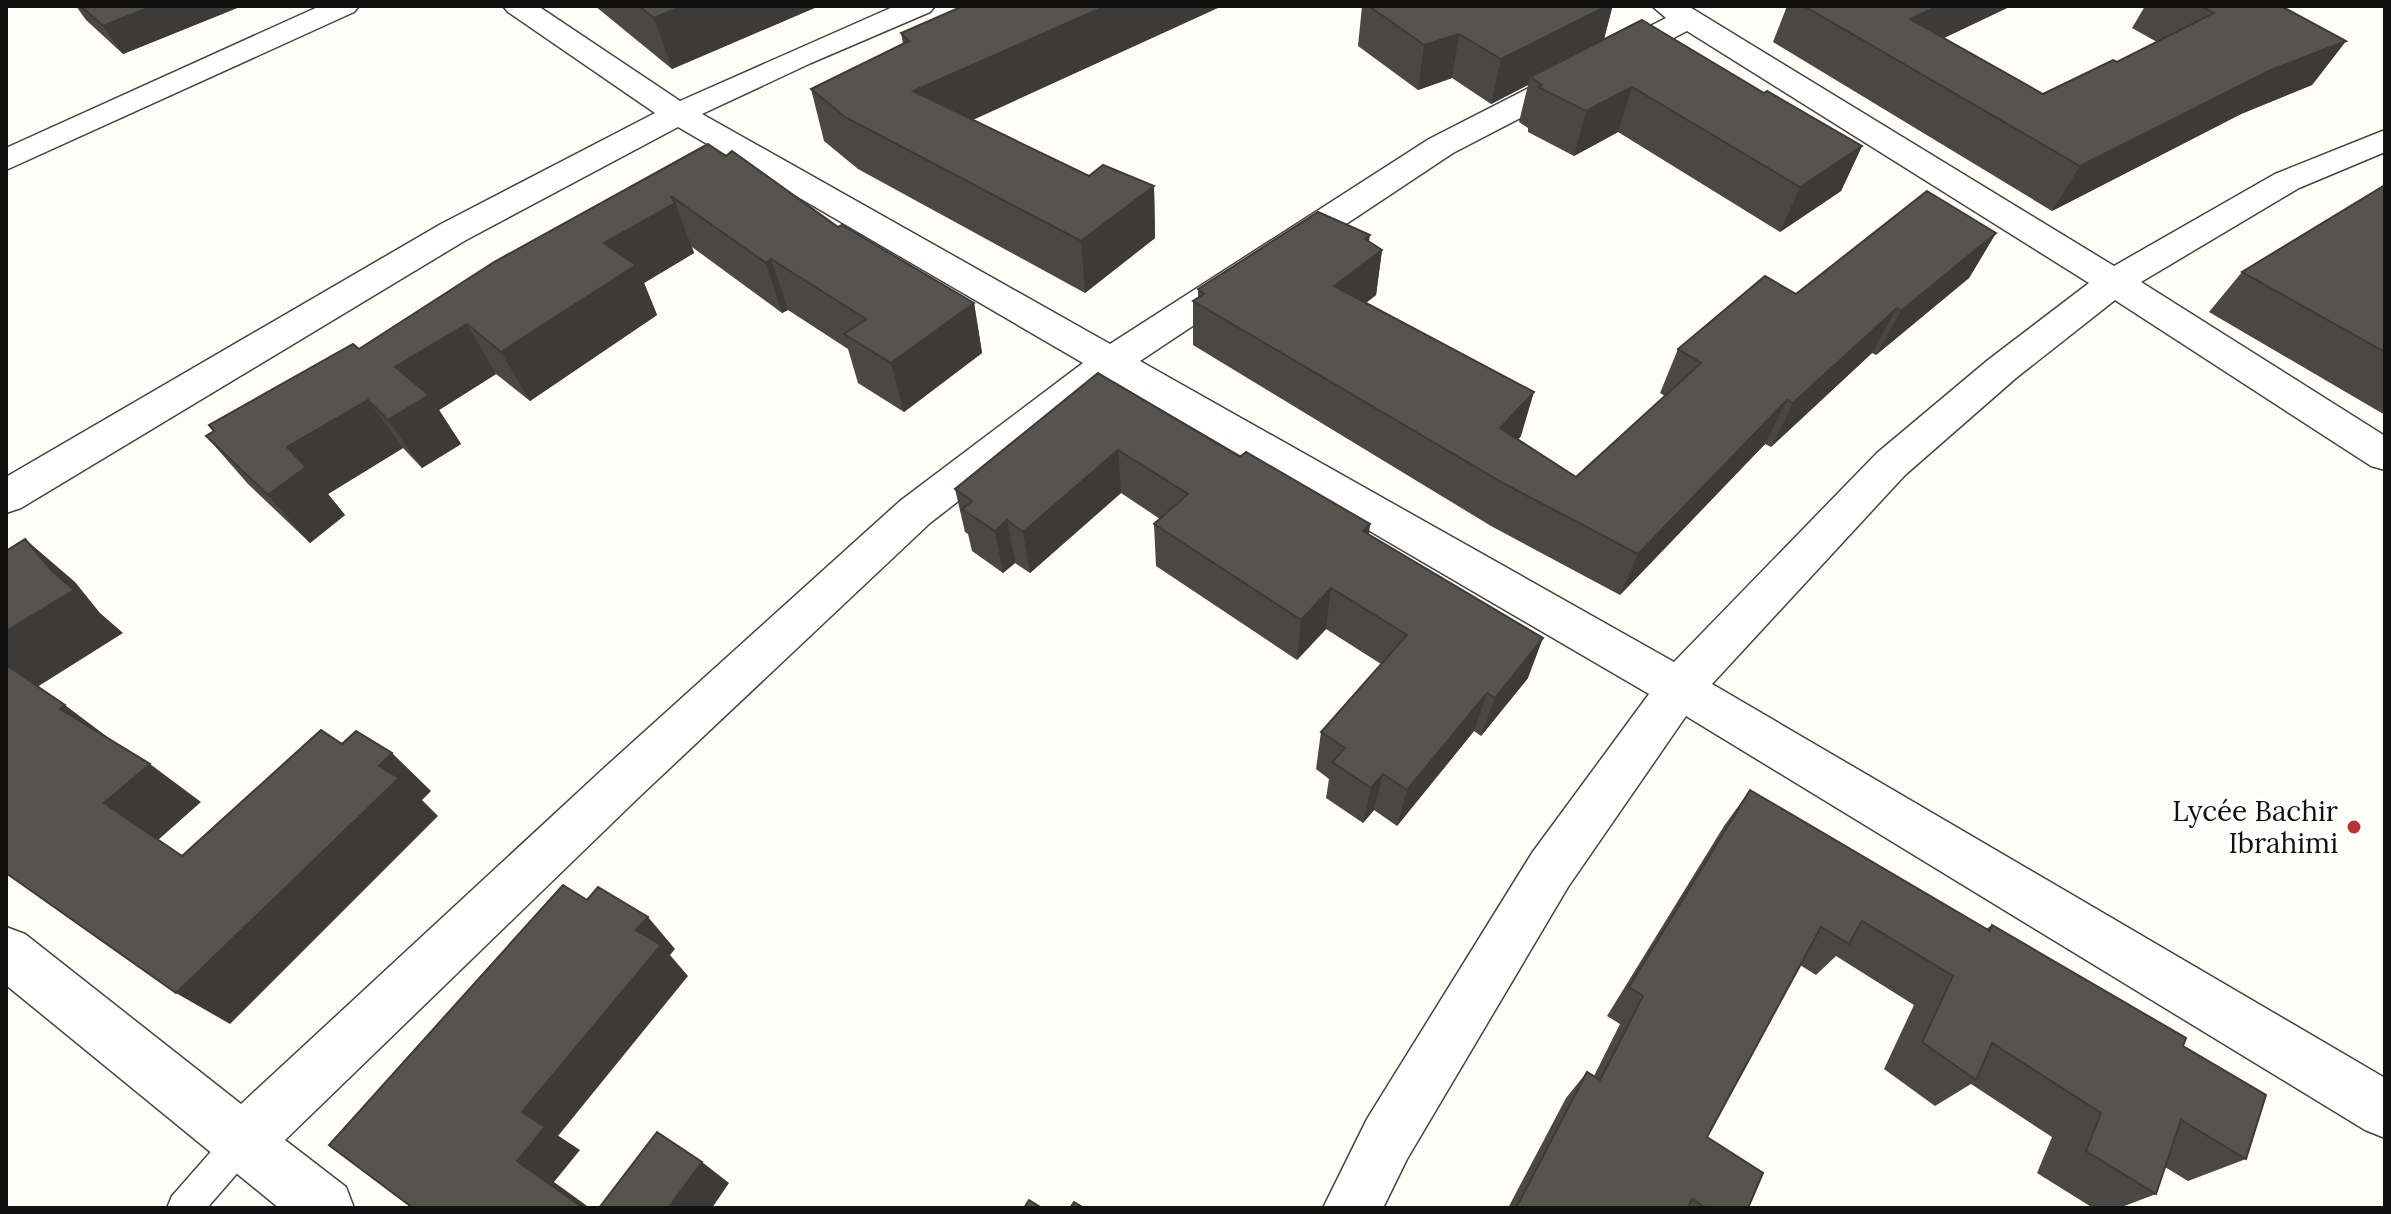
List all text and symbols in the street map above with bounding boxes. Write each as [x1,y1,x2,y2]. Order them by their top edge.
place label: Lycée Bachir Ibrahimi [2172,793,2338,861]
marker: Lycée Bachir Ibrahimi [2345,818,2363,836]

